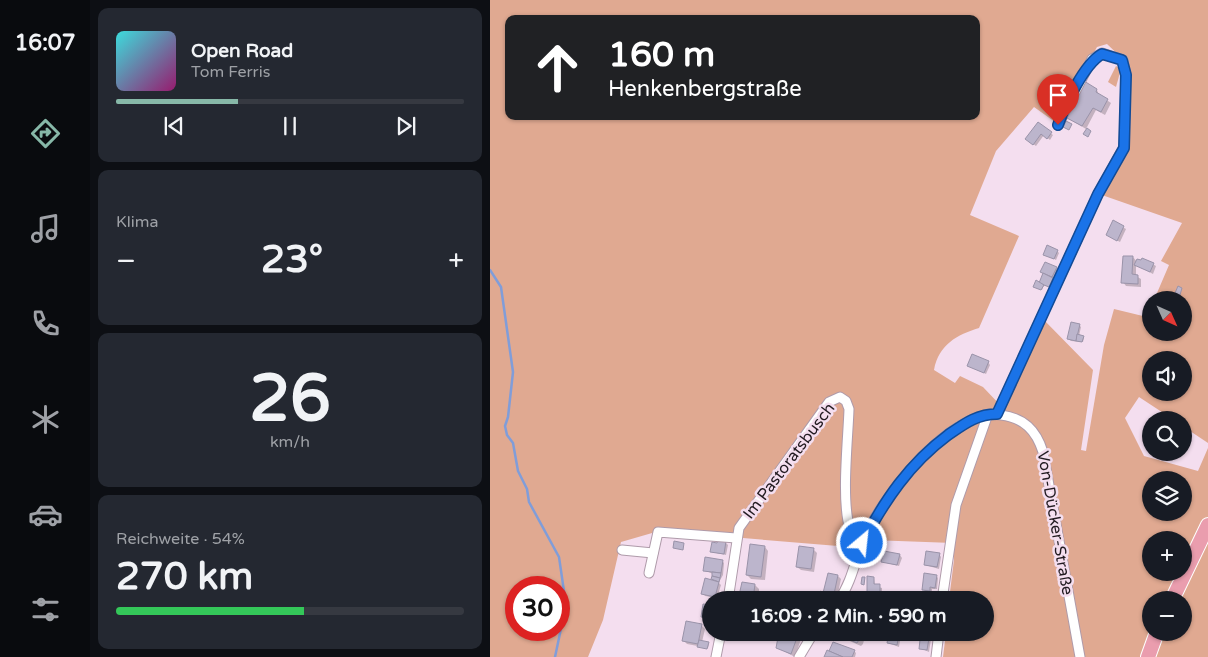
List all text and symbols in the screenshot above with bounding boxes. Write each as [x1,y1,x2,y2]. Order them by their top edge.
text: 16:07 [15,30,75,56]
text: 160 m [608,34,715,76]
icon: ahead [525,35,590,100]
text: Open Road [191,40,293,62]
text: Tom Ferris [191,62,270,82]
pin [1037,74,1079,125]
text: Henkenbergstraße [608,76,802,102]
icon: arrive [1044,81,1072,109]
icon: previous [160,112,188,140]
icon: pause [276,112,304,140]
icon: next [392,112,420,140]
icon: directions [28,116,63,151]
icon: music [28,211,63,246]
text: Klima [116,212,158,232]
text: 23° [261,237,323,283]
text: − [116,244,136,278]
text: + [448,244,464,278]
north arrow [1142,291,1192,341]
map controls [1142,291,1192,641]
icon: phone [28,306,63,341]
button: sound [1142,351,1192,401]
text: 26 [249,360,331,439]
street label: Im Pastoratsbusch [739,399,839,523]
icon: climate [28,402,63,437]
button: search [1142,411,1192,461]
text: km/h [270,432,310,452]
street label: Von-Dücker-Straße [1032,449,1078,597]
button: layers [1142,471,1192,521]
icon: car [28,497,63,532]
position arrow [835,516,887,568]
text: Reichweite · 54% [116,529,245,549]
button: + [1142,531,1192,581]
text: 270 km [116,554,253,600]
speed limit sign: 30 [505,576,570,641]
button: − [1142,591,1192,641]
icon: filters [28,592,63,627]
text: 16:09 · 2 Min. · 590 m [750,605,946,627]

